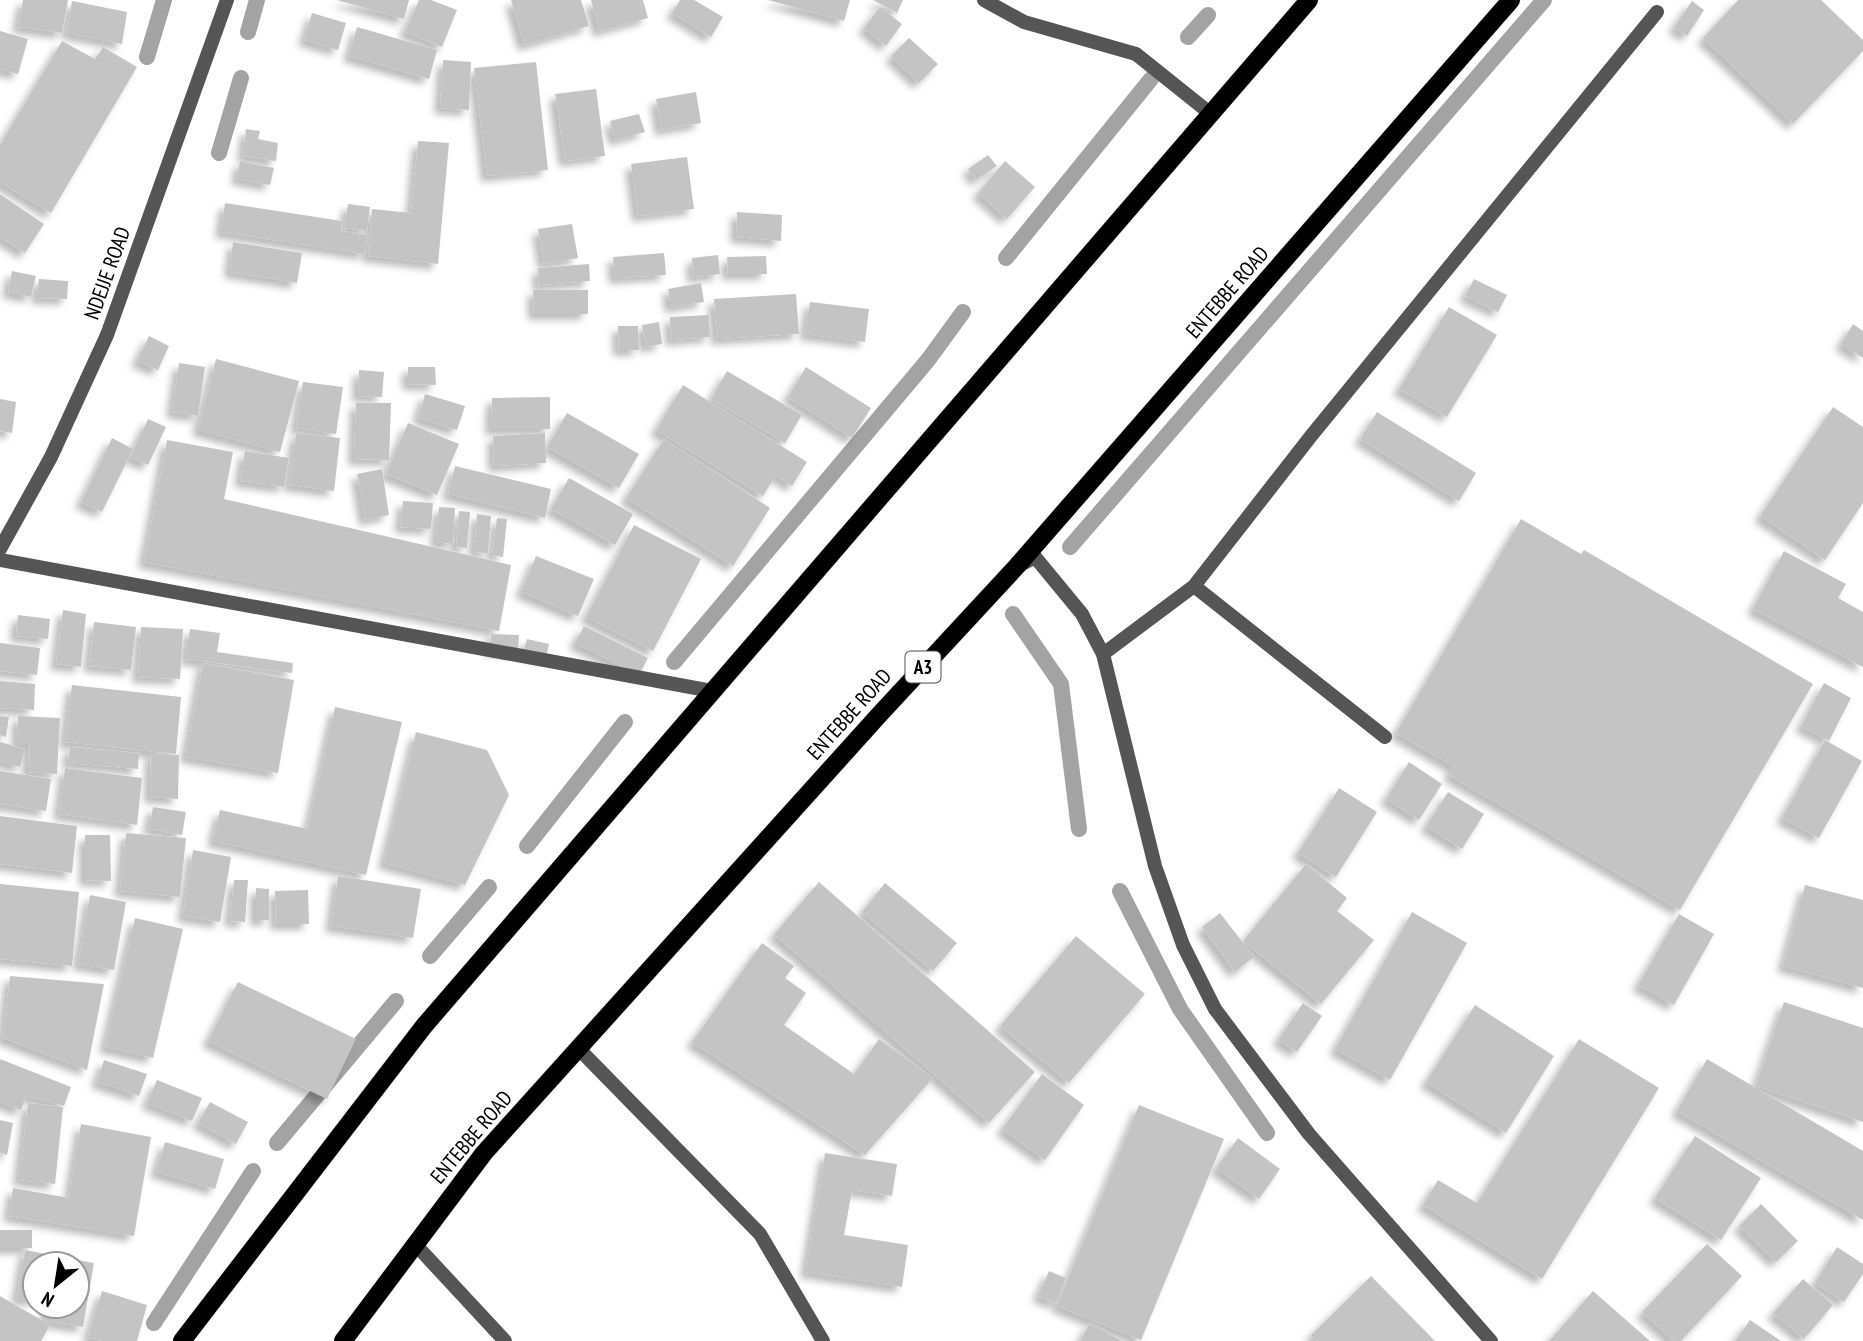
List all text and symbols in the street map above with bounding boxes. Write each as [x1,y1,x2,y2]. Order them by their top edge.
street label: NDEJJE ROAD [78,223,136,323]
street label: ENTEBBE ROAD [1180,240,1274,344]
road number: A3 [906,652,940,682]
street label: ENTEBBE ROAD [801,663,897,765]
street label: ENTEBBE ROAD [424,1085,518,1189]
north arrow [21,1250,91,1320]
text: N [37,1287,58,1313]

